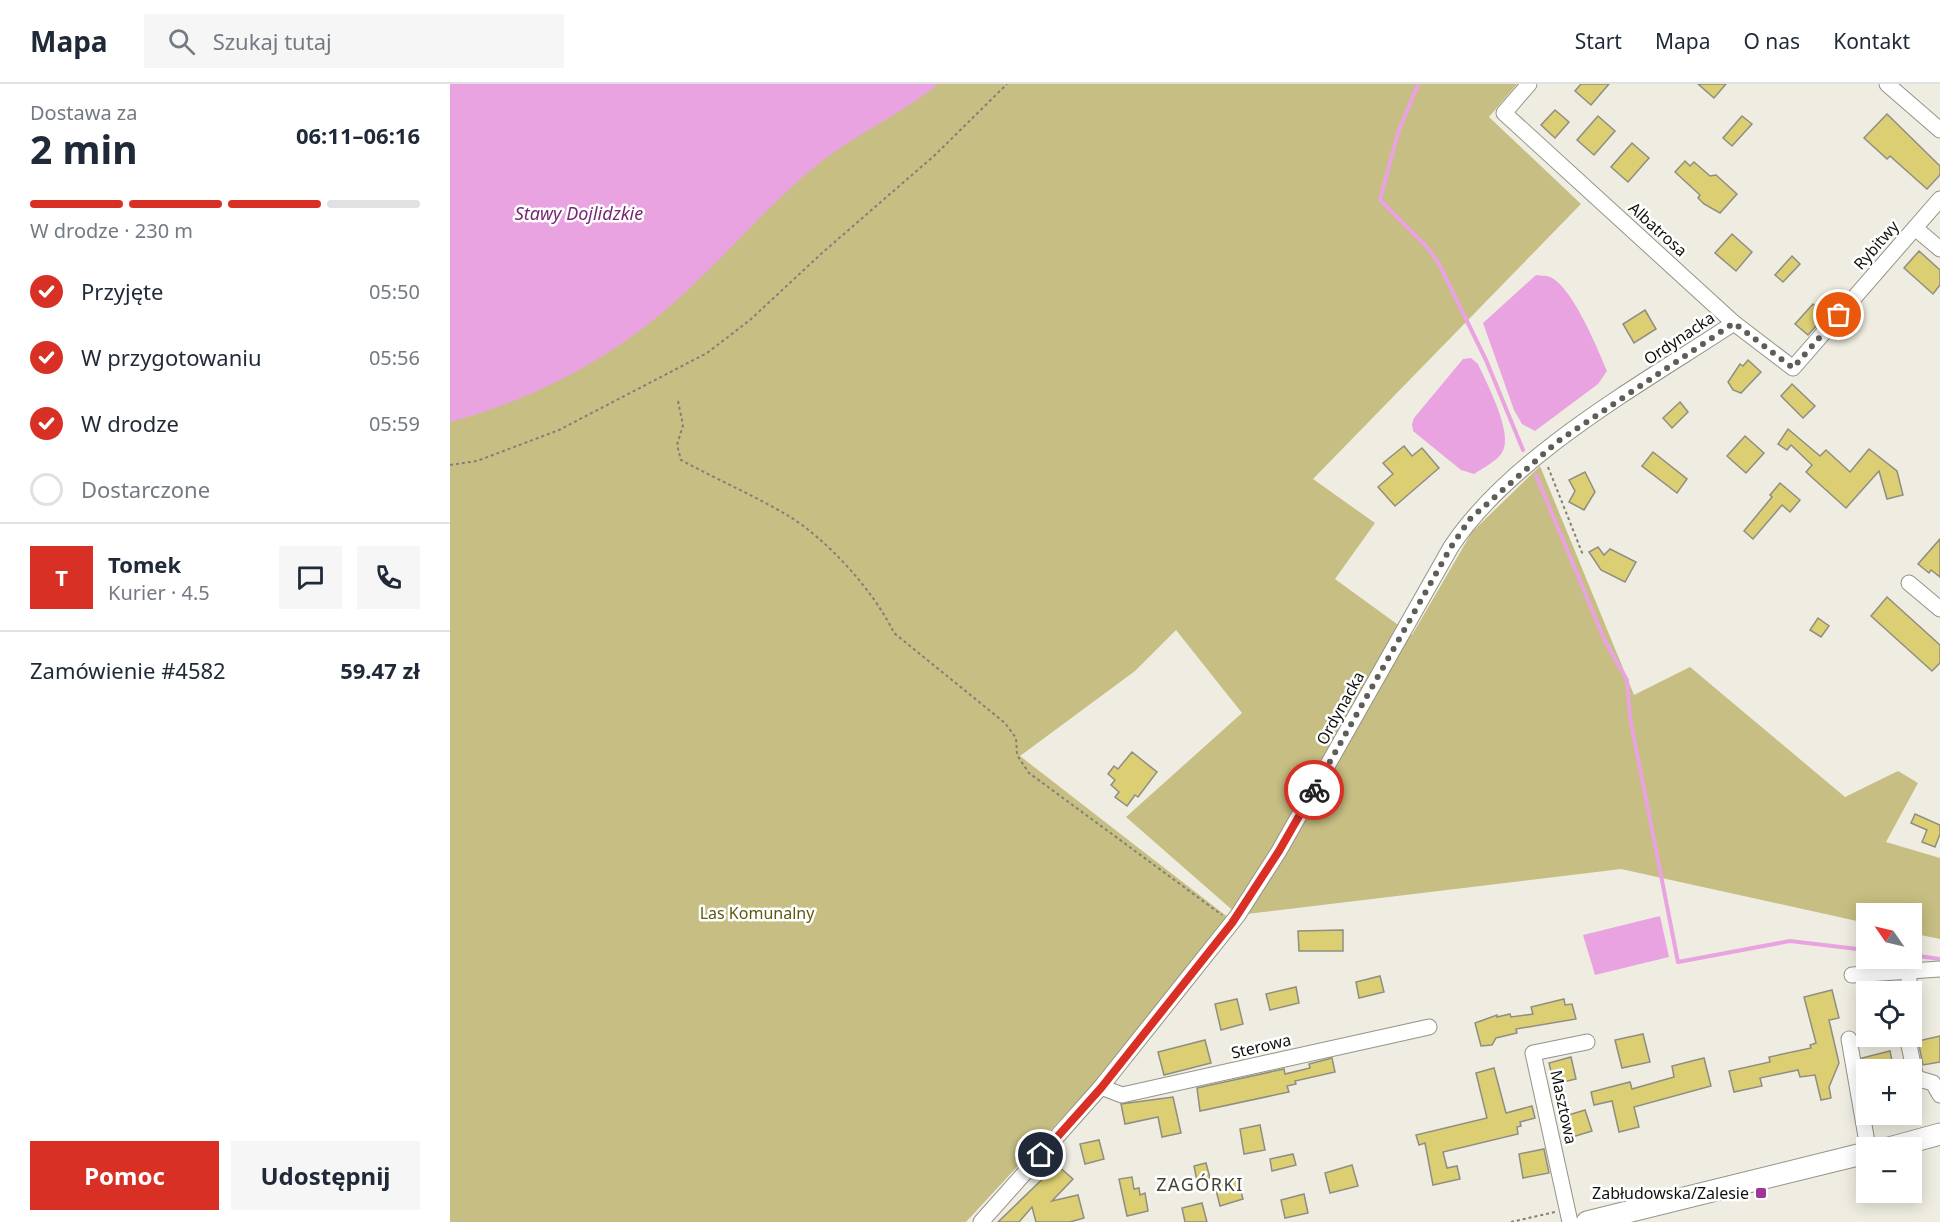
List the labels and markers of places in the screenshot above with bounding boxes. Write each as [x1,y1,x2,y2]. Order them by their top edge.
pin [1813,289,1864,340]
pin [1015,1129,1066,1180]
place label: Zabłudowska/Zalesie [1592,1182,1749,1204]
marker: Zabłudowska/Zalesie [1754,1186,1768,1200]

